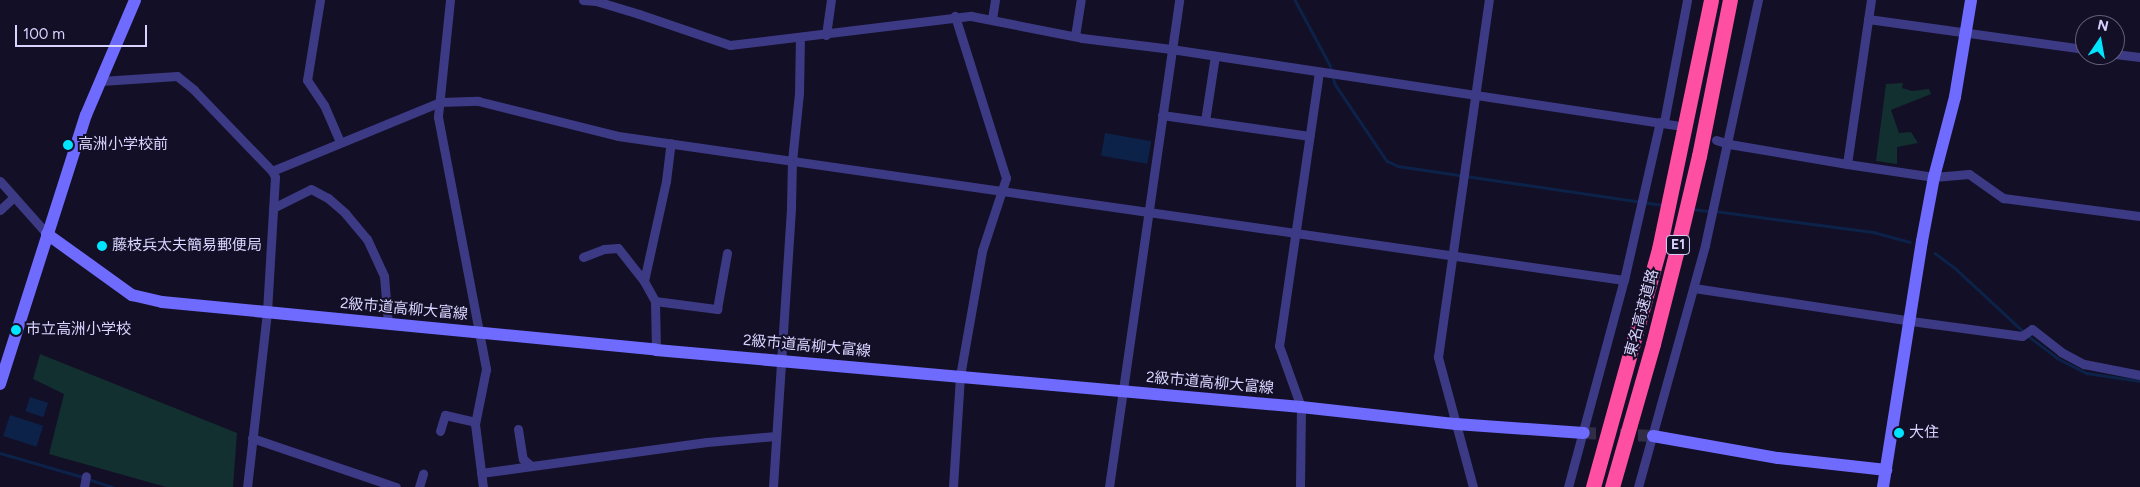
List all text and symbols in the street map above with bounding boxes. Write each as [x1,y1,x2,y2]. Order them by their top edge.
scale bar [18,15,150,47]
north arrow [2075,15,2125,65]
text: N [2096,16,2110,35]
text: 100 m [23,25,65,43]
place label: 高洲小学校前 [78,136,168,154]
marker: 高洲小学校前 [62,139,74,151]
road number: E1 [1666,234,1690,256]
place label: 藤枝兵太夫簡易郵便局 [112,237,262,255]
marker: 藤枝兵太夫簡易郵便局 [96,240,108,252]
street label: 東名高速道路 [1622,267,1662,359]
street label: 2級市道高柳大富線 [339,294,469,324]
place label: 市立高洲小学校 [26,321,131,339]
marker: 市立高洲小学校 [10,324,22,336]
street label: 2級市道高柳大富線 [742,331,872,361]
street label: 2級市道高柳大富線 [1145,368,1275,398]
place label: 大住 [1909,424,1939,442]
marker: 大住 [1893,427,1905,439]

